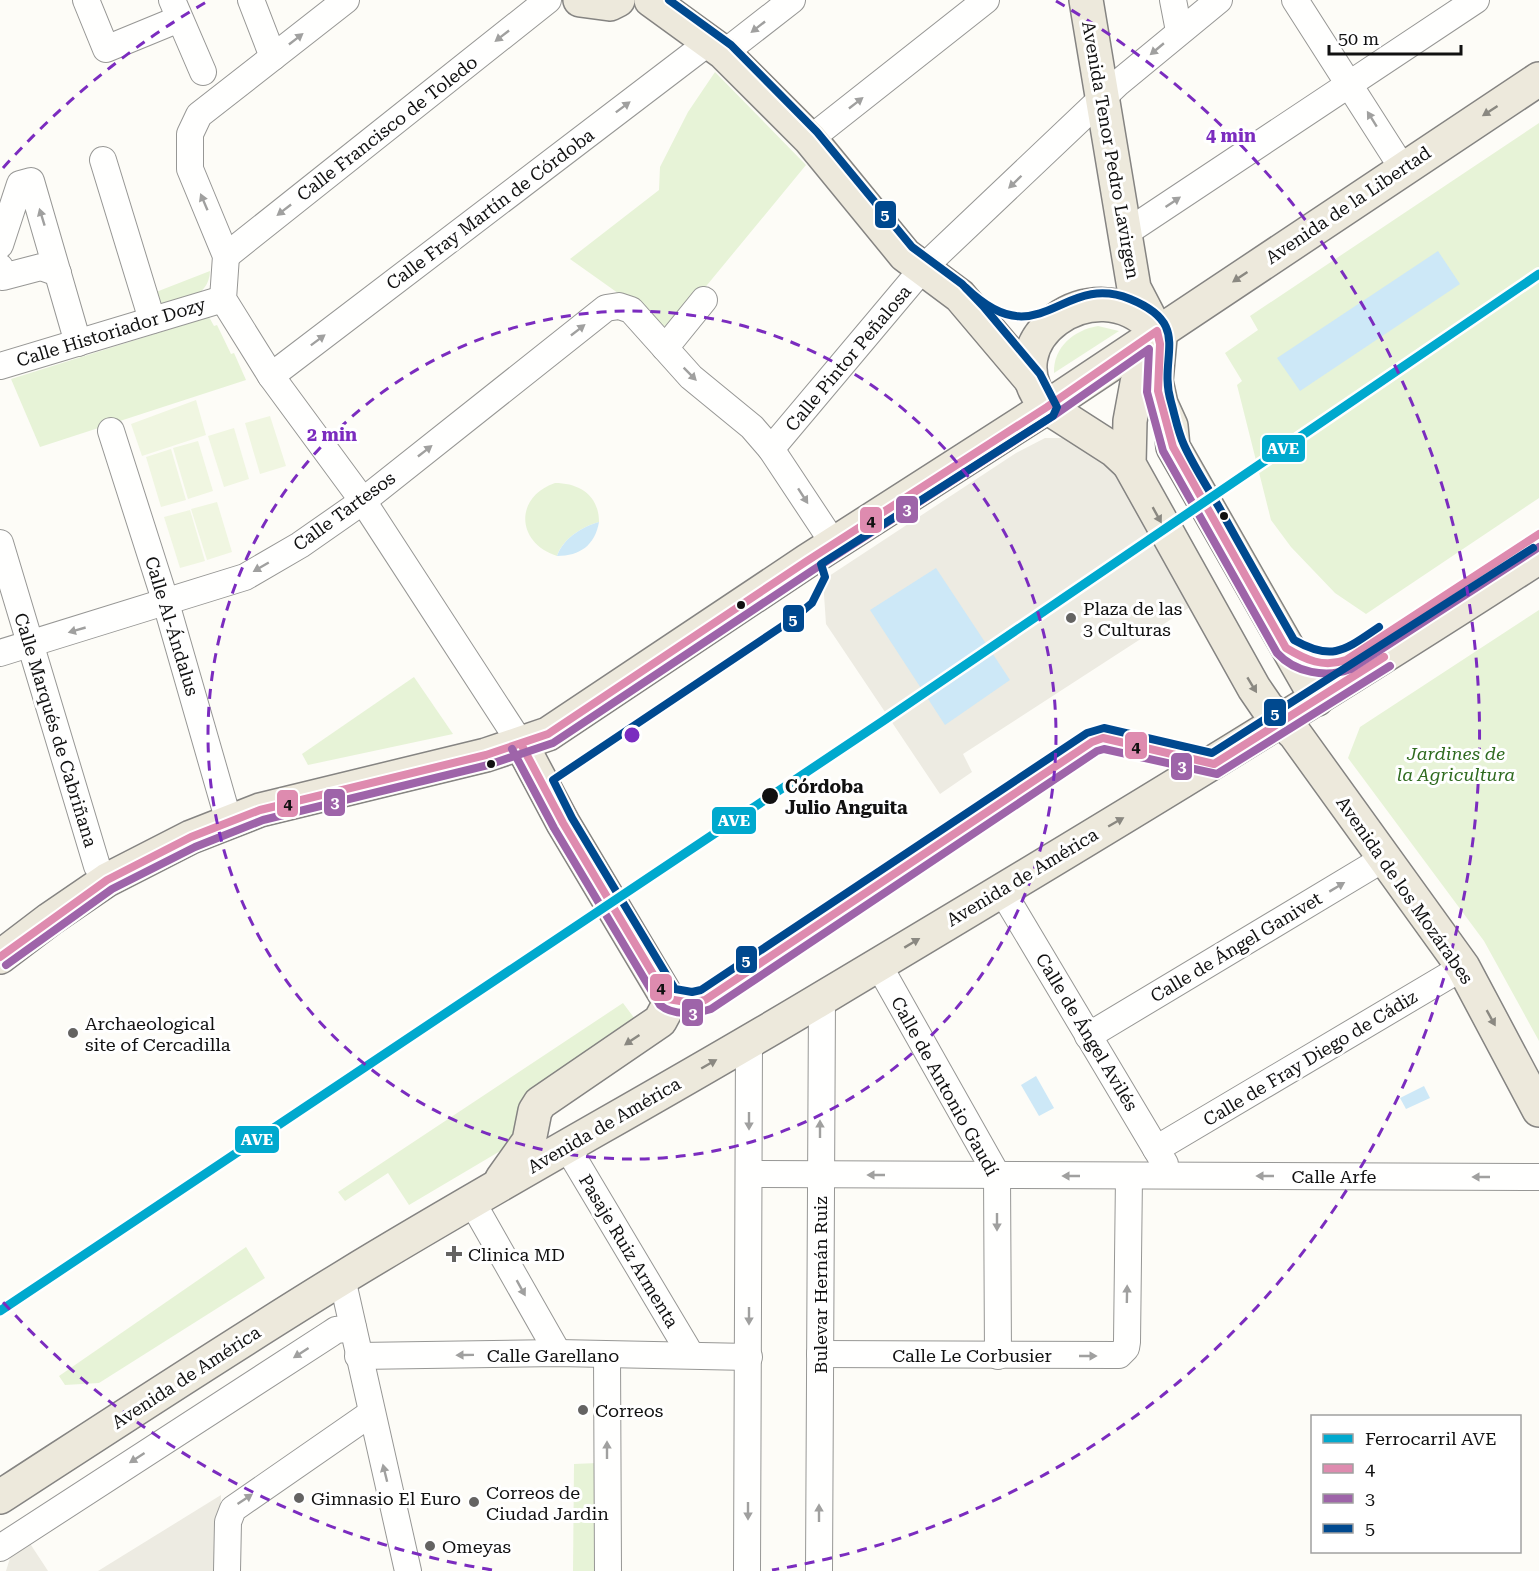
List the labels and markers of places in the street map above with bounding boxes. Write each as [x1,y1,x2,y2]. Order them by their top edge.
unlabelled marker [1218,510,1230,522]
place label: Plaza de las 3 Culturas [1083,598,1182,640]
unlabelled marker [735,599,747,611]
marker: Plaza de las 3 Culturas [1064,611,1078,625]
centre of rings [622,725,642,745]
unlabelled marker [485,758,497,770]
place label: Córdoba Julio Anguita [785,776,908,818]
marker: Córdoba Julio Anguita [760,786,780,806]
place label: Archaeological site of Cercadilla [85,1013,231,1055]
marker: Archaeological site of Cercadilla [66,1026,80,1040]
place label: Clinica MD [468,1244,565,1265]
marker: Clinica MD [445,1245,463,1263]
place label: Correos [595,1400,663,1421]
marker: Correos [576,1403,590,1417]
place label: Correos de Ciudad Jardin [486,1482,609,1524]
place label: Gimnasio El Euro [311,1488,461,1509]
marker: Gimnasio El Euro [292,1491,306,1505]
marker: Correos de Ciudad Jardin [467,1495,481,1509]
place label: Omeyas [442,1536,511,1557]
marker: Omeyas [423,1539,437,1553]

